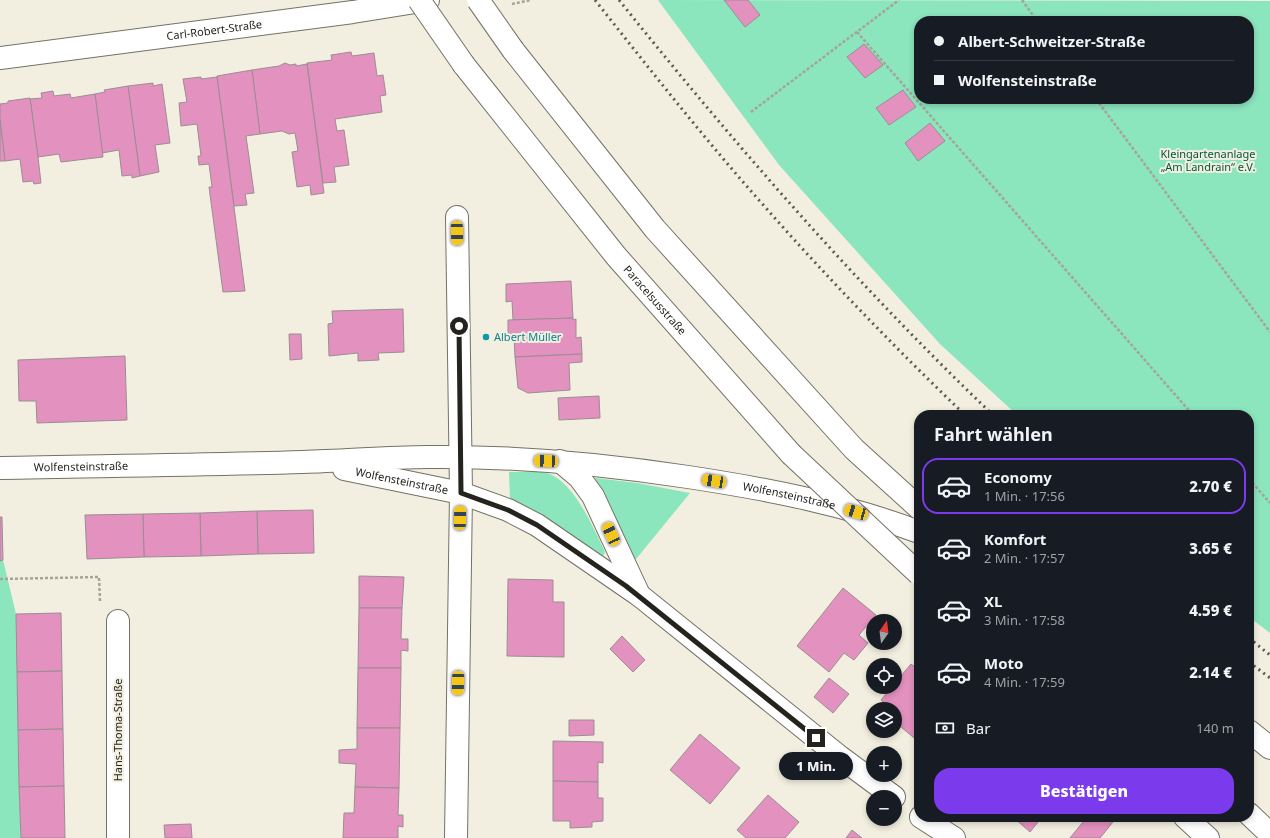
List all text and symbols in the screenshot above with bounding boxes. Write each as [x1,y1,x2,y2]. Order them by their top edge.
street label: Carl-Robert-Straße [165,16,263,43]
text: Albert-Schweitzer-Straße [958,31,1145,51]
text: Wolfensteinstraße [958,70,1097,90]
park label: Kleingartenanlage „Am Landrain“ e.V. [1161,146,1255,174]
car [451,221,463,245]
street label: Paracelsusstraße [621,262,690,338]
route start [450,317,468,335]
place label: Albert Müller [494,329,562,344]
marker: Albert Müller [481,332,491,342]
text: Fahrt wählen [934,422,1053,446]
car [534,455,558,467]
street label: Wolfensteinstraße [34,458,128,474]
street label: Wolfensteinstraße [354,464,450,497]
text: Economy [984,467,1052,487]
icon: car [936,468,972,504]
car [701,473,727,489]
text: 2.70 € [1189,476,1232,496]
street label: Wolfensteinstraße [742,478,837,512]
text: 1 Min. · 17:56 [984,487,1065,505]
car [843,503,869,521]
car [454,506,466,530]
car [600,521,622,547]
text: Komfort [984,529,1046,549]
icon: car [936,530,972,566]
text: 3.65 € [1189,538,1232,558]
text: 2 Min. · 17:57 [984,549,1065,567]
text: XL [984,591,1002,611]
icon: car [936,592,972,628]
text: 4.59 € [1189,600,1232,620]
text: 3 Min. · 17:58 [984,611,1065,629]
north arrow [866,614,902,650]
map controls [866,614,902,826]
text: Moto [984,653,1023,673]
icon: car [936,654,972,690]
button: locate [866,658,902,694]
text: 2.14 € [1189,662,1232,682]
car [452,671,464,695]
text: 4 Min. · 17:59 [984,673,1065,691]
street label: Hans-Thoma-Straße [110,679,125,781]
button: layers [866,702,902,738]
icon: cash [934,717,956,739]
text: Bar [966,718,990,738]
text: 140 m [1196,719,1234,737]
route end [807,729,825,747]
button: + [866,746,902,782]
callout: 1 Min. [779,752,853,780]
text: 1 Min. [796,757,836,775]
button: Bestätigen [934,768,1234,814]
button: − [866,790,902,826]

